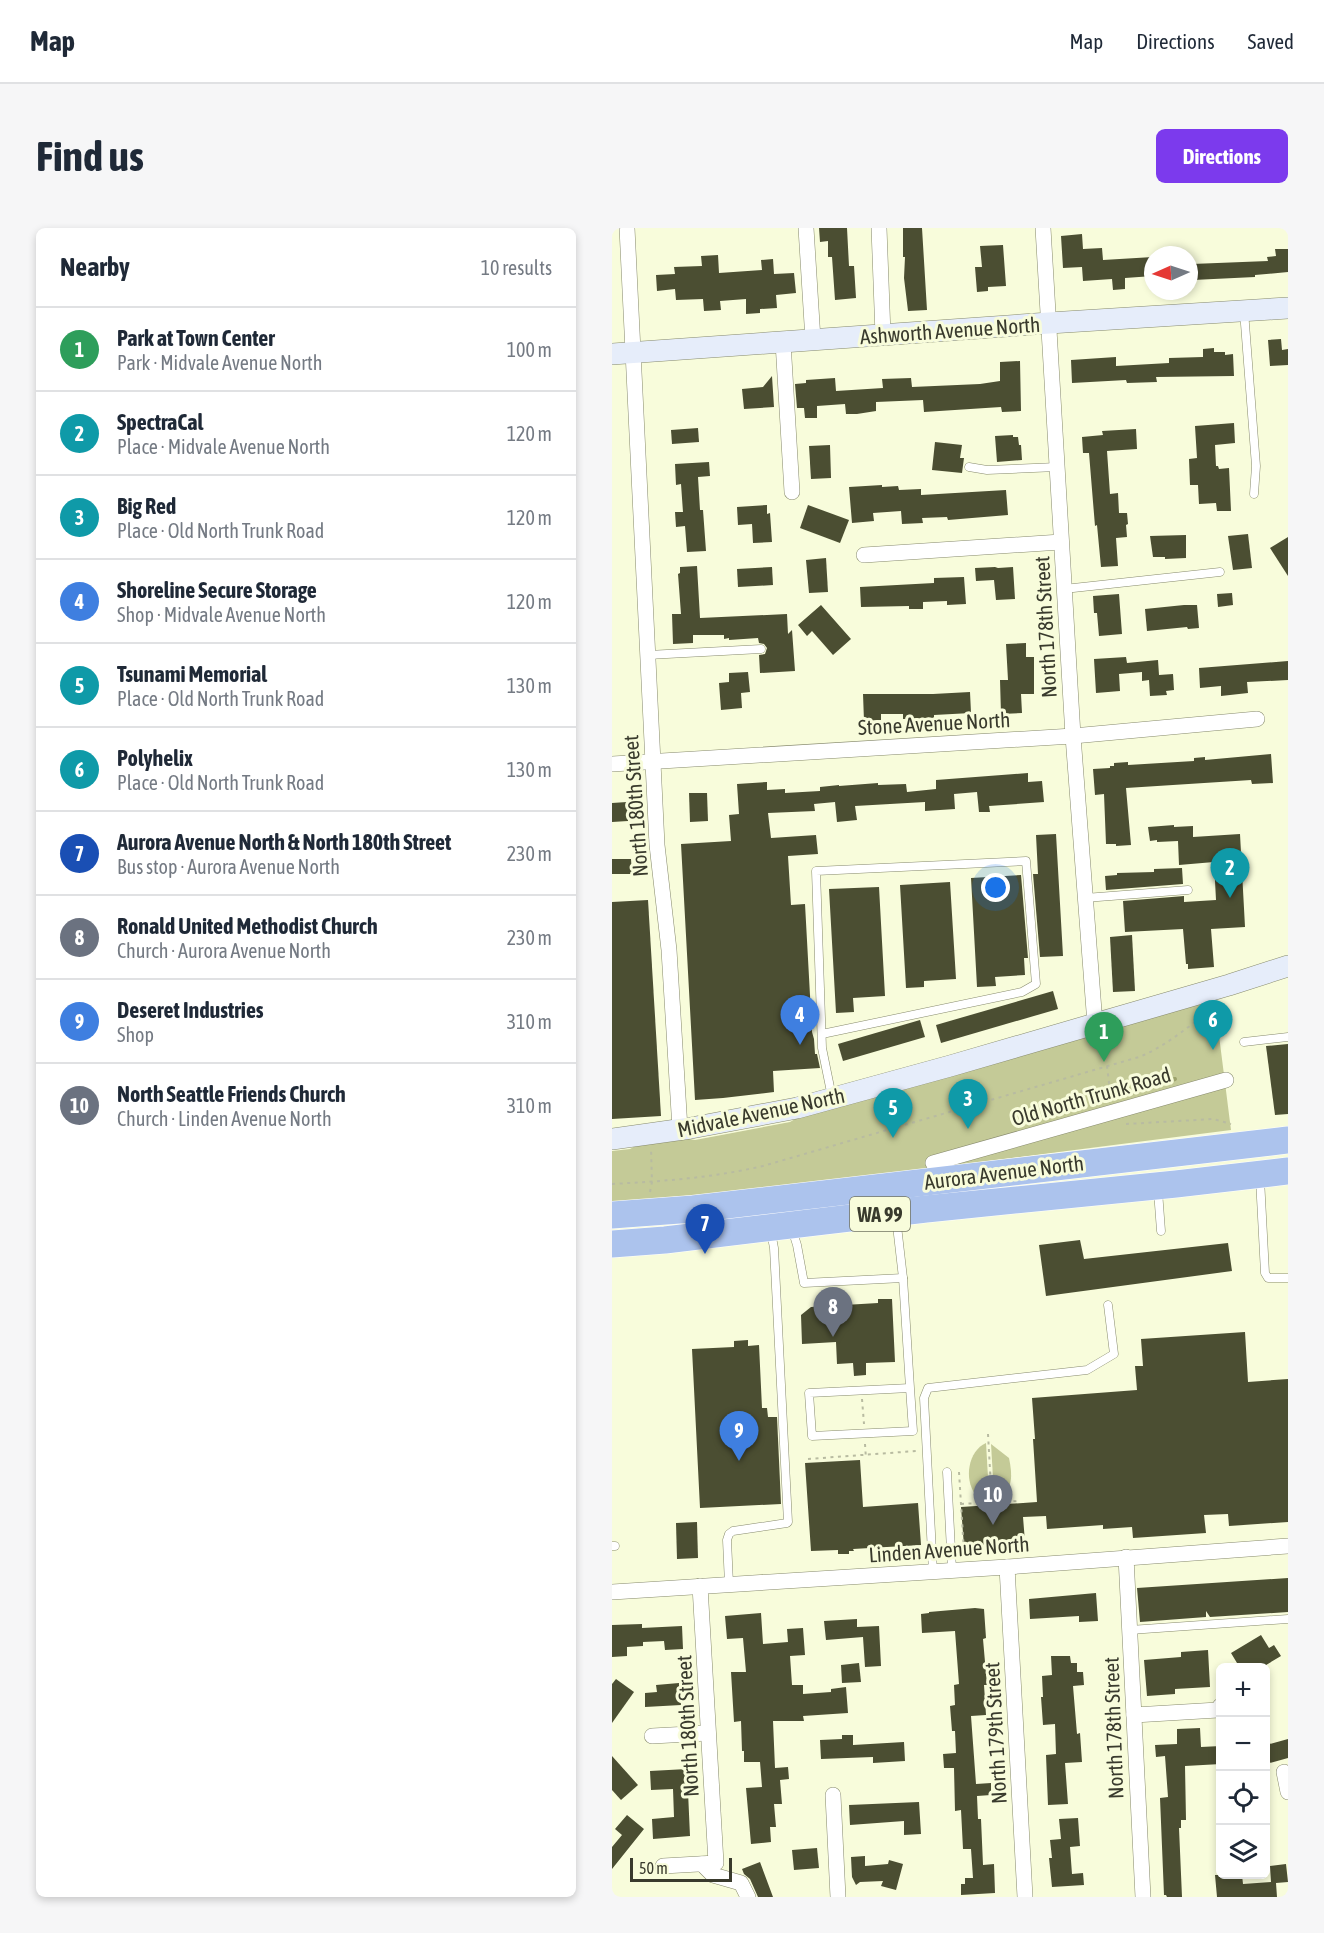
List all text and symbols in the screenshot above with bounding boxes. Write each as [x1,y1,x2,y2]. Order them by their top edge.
text: Map [30,25,75,57]
text: Map [1069,29,1103,53]
text: Directions [1136,29,1215,53]
text: Saved [1248,29,1294,53]
button: Directions [1156,129,1288,183]
text: Find us [36,132,144,180]
north arrow [1144,246,1198,300]
text: Nearby [60,252,130,282]
text: 10 results [481,256,552,279]
street label: Ashworth Avenue North [859,312,1041,348]
text: Park at Town Center [117,325,275,351]
text: 1 [75,338,84,361]
text: 100 m [507,338,552,361]
text: Park · Midvale Avenue North [117,351,322,374]
text: SpectraCal [117,409,203,435]
text: 2 [75,422,84,445]
text: 120 m [507,422,552,445]
text: Place · Midvale Avenue North [117,435,330,458]
text: Big Red [117,493,176,519]
text: 3 [75,506,84,529]
text: 120 m [507,506,552,529]
text: Place · Old North Trunk Road [117,519,324,542]
street label: North 178th Street [1029,555,1061,699]
text: Shoreline Secure Storage [117,577,317,603]
text: 4 [75,590,84,613]
text: 120 m [507,590,552,613]
text: Shop · Midvale Avenue North [117,603,326,626]
text: Tsunami Memorial [117,661,267,687]
text: 5 [75,674,84,697]
text: 130 m [507,674,552,697]
text: Place · Old North Trunk Road [117,687,324,710]
street label: Stone Avenue North [857,707,1011,739]
street label: North 180th Street [618,734,652,878]
text: Polyhelix [117,745,193,771]
text: 6 [75,758,84,781]
text: 130 m [507,758,552,781]
text: Place · Old North Trunk Road [117,771,324,794]
text: Aurora Avenue North & North 180th Street [117,829,451,855]
text: 7 [75,842,84,865]
text: 230 m [507,842,552,865]
pin: 2 [1210,848,1250,898]
text: Bus stop · Aurora Avenue North [117,855,340,878]
your location [981,873,1010,902]
text: Ronald United Methodist Church [117,913,378,939]
text: 8 [75,926,84,949]
text: 230 m [507,926,552,949]
text: Church · Aurora Avenue North [117,939,331,962]
pin: 4 [780,996,819,1045]
text: Deseret Industries [117,997,264,1023]
pin: 6 [1194,1000,1232,1050]
text: 9 [75,1010,84,1033]
text: 310 m [507,1010,552,1033]
pin: 1 [1084,1012,1124,1062]
text: Shop [117,1023,154,1046]
street label: Old North Trunk Road [1009,1062,1173,1130]
pin: 3 [948,1080,988,1129]
text: North Seattle Friends Church [117,1081,346,1107]
street label: Midvale Avenue North [675,1083,847,1141]
pin: 5 [874,1088,912,1138]
text: 10 [70,1094,89,1117]
text: 310 m [507,1094,552,1117]
text: Church · Linden Avenue North [117,1107,332,1130]
street label: Aurora Avenue North [923,1150,1085,1194]
road number: WA 99 [850,1197,910,1231]
pin: 7 [686,1204,724,1254]
pin: 8 [814,1288,852,1337]
pin: 9 [720,1412,758,1461]
pin: 10 [974,1476,1012,1525]
street label: Linden Avenue North [868,1531,1030,1567]
street label: North 180th Street [671,1654,703,1798]
street label: North 178th Street [1099,1657,1127,1799]
street label: North 179th Street [979,1661,1011,1805]
map controls [1216,1663,1270,1879]
button: + [1216,1663,1270,1717]
button: − [1216,1717,1270,1771]
button: locate [1216,1771,1270,1825]
button: layers [1216,1825,1270,1879]
scale bar [630,1855,732,1882]
text: 50 m [639,1859,668,1877]

